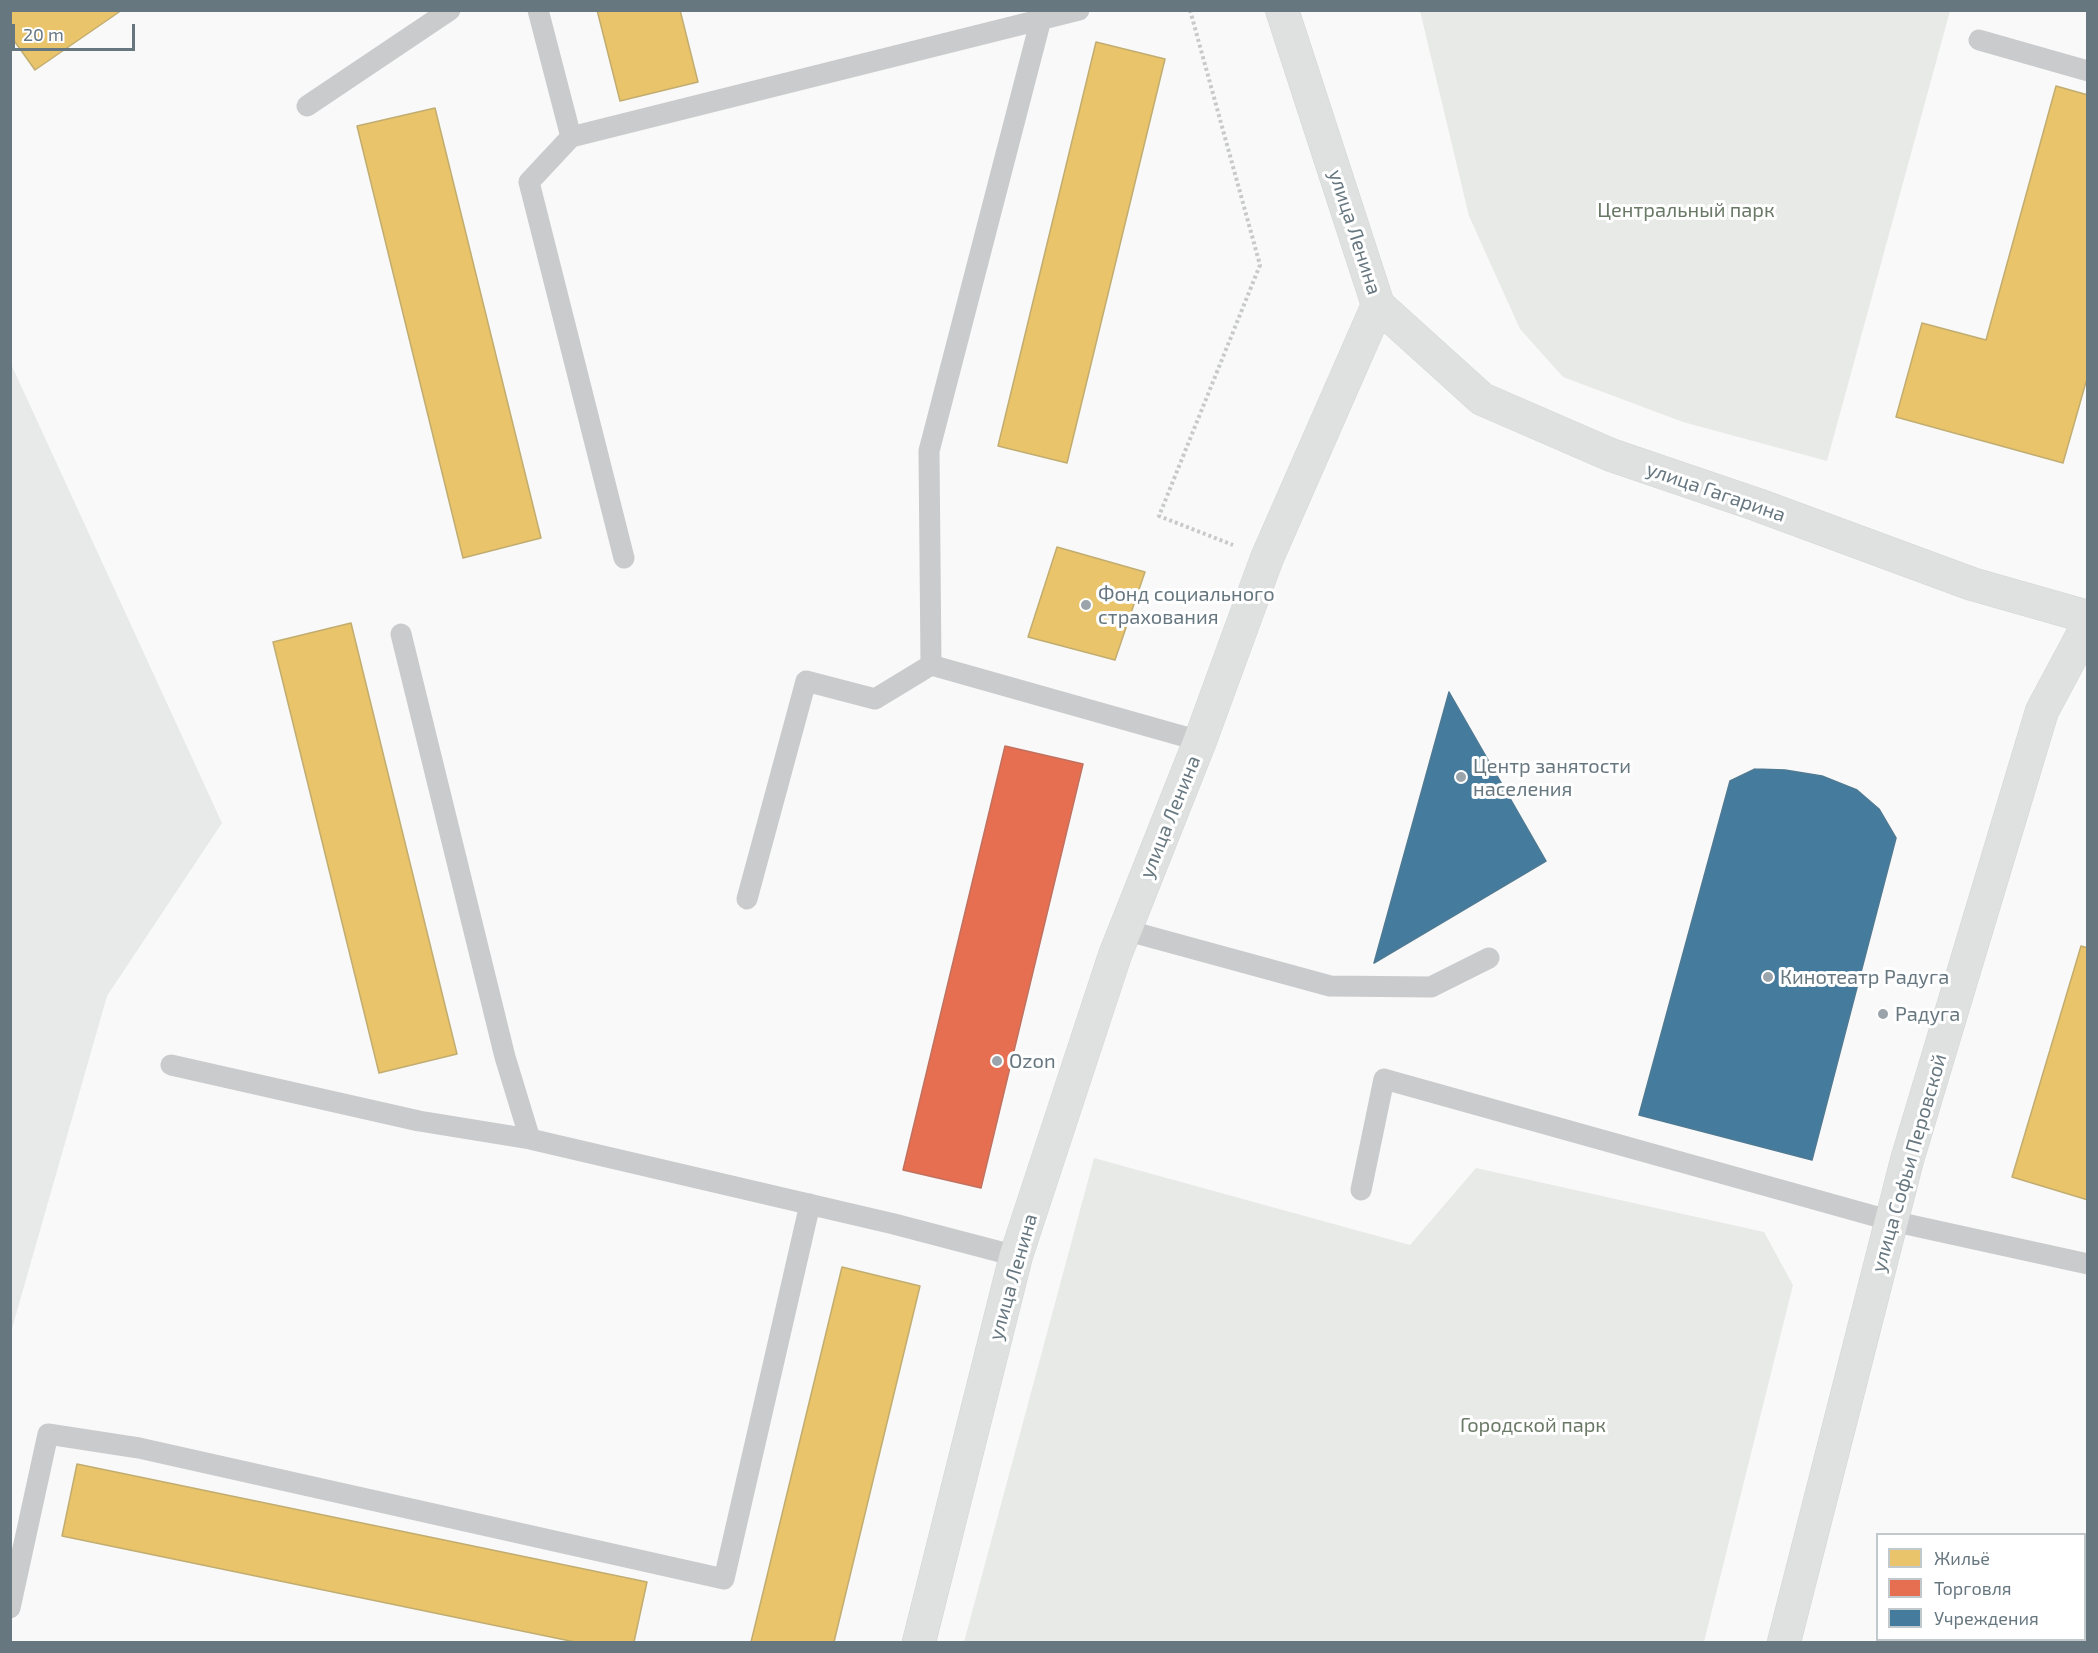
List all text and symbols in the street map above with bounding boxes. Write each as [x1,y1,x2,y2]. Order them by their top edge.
scale bar [15,12,138,50]
text: 20 m [23,23,64,45]
street label: улица Ленина [1323,166,1387,298]
park label: Центральный парк [1597,198,1775,222]
street label: улица Гагарина [1643,457,1789,527]
place label: Фонд социального страхования [1098,582,1275,629]
marker: Фонд социального страхования [1079,598,1093,612]
street label: улица Ленина [1134,752,1206,882]
place label: Центр занятости населения [1473,754,1631,801]
marker: Центр занятости населения [1454,770,1468,784]
place label: Кинотеатр Радуга [1780,965,1949,989]
marker: Кинотеатр Радуга [1761,970,1775,984]
place label: Радуга [1895,1002,1960,1026]
marker: Радуга [1876,1007,1890,1021]
place label: Ozon [1009,1049,1056,1073]
street label: улица Софьи Перовской [1866,1051,1952,1275]
marker: Ozon [990,1054,1004,1068]
street label: улица Ленина [984,1211,1042,1343]
park label: Городской парк [1460,1413,1606,1437]
legend [1876,1533,2086,1641]
text: Жильё [1934,1547,1990,1569]
text: Торговля [1934,1577,2012,1599]
text: Учреждения [1934,1607,2039,1629]

